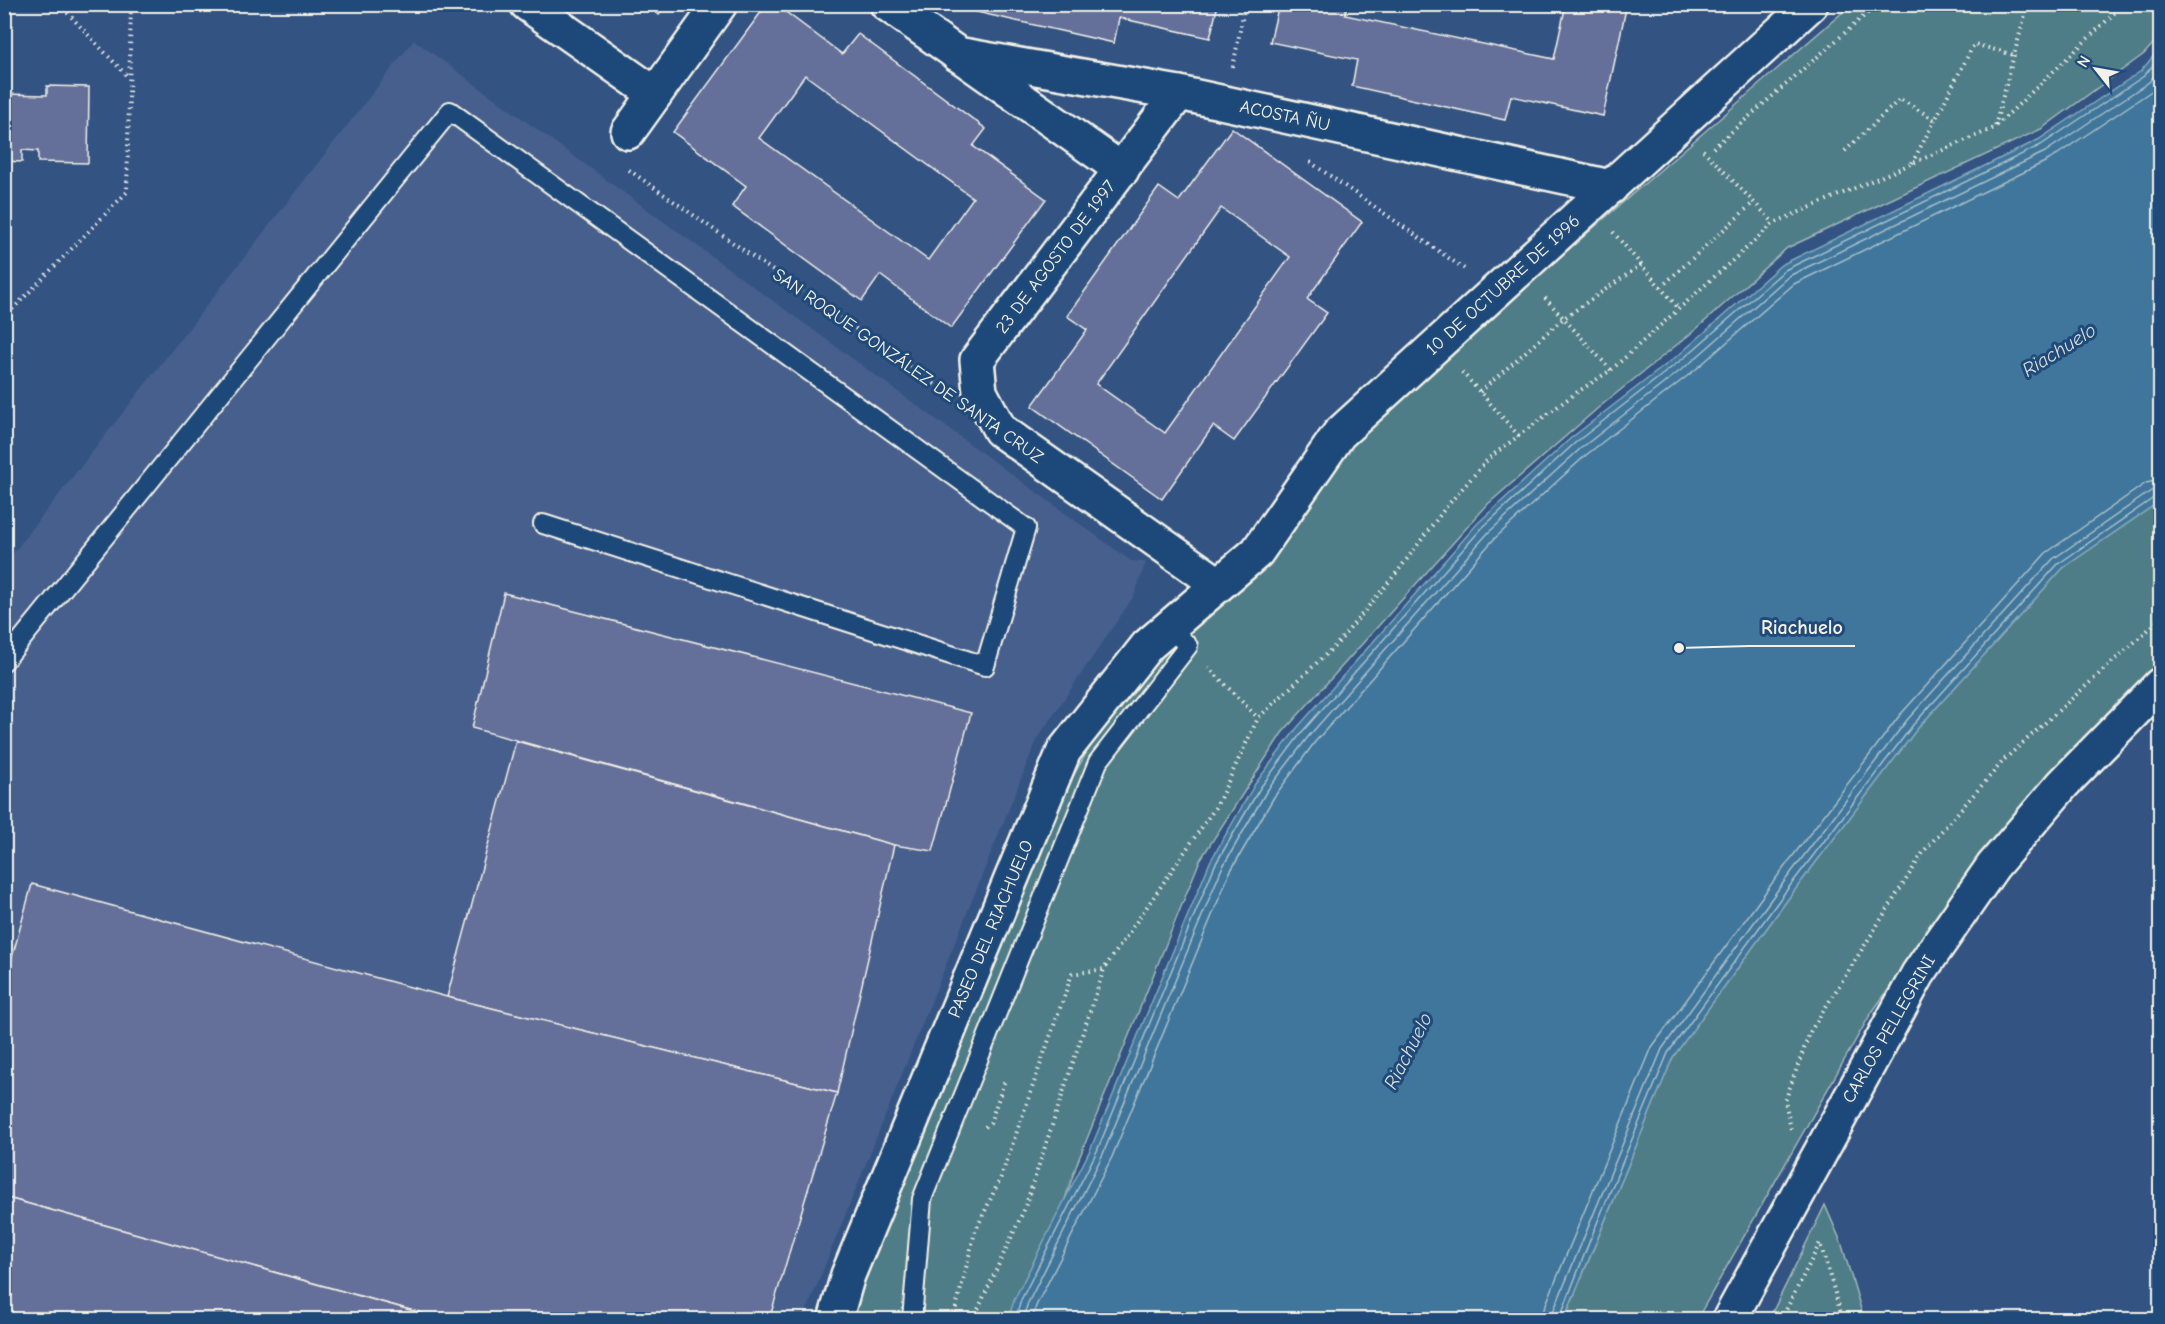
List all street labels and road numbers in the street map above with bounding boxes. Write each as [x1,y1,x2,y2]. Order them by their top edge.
street label: ACOSTA ÑU [1238,96,1332,136]
street label: 23 DE AGOSTO DE 1997 [992,176,1121,338]
street label: 10 DE OCTUBRE DE 1996 [1422,210,1584,360]
street label: SAN ROQUE GONZÁLEZ DE SANTA CRUZ [769,263,1048,468]
street label: PASEO DEL RIACHUELO [944,837,1038,1021]
street label: CARLOS PELLEGRINI [1838,951,1940,1107]

